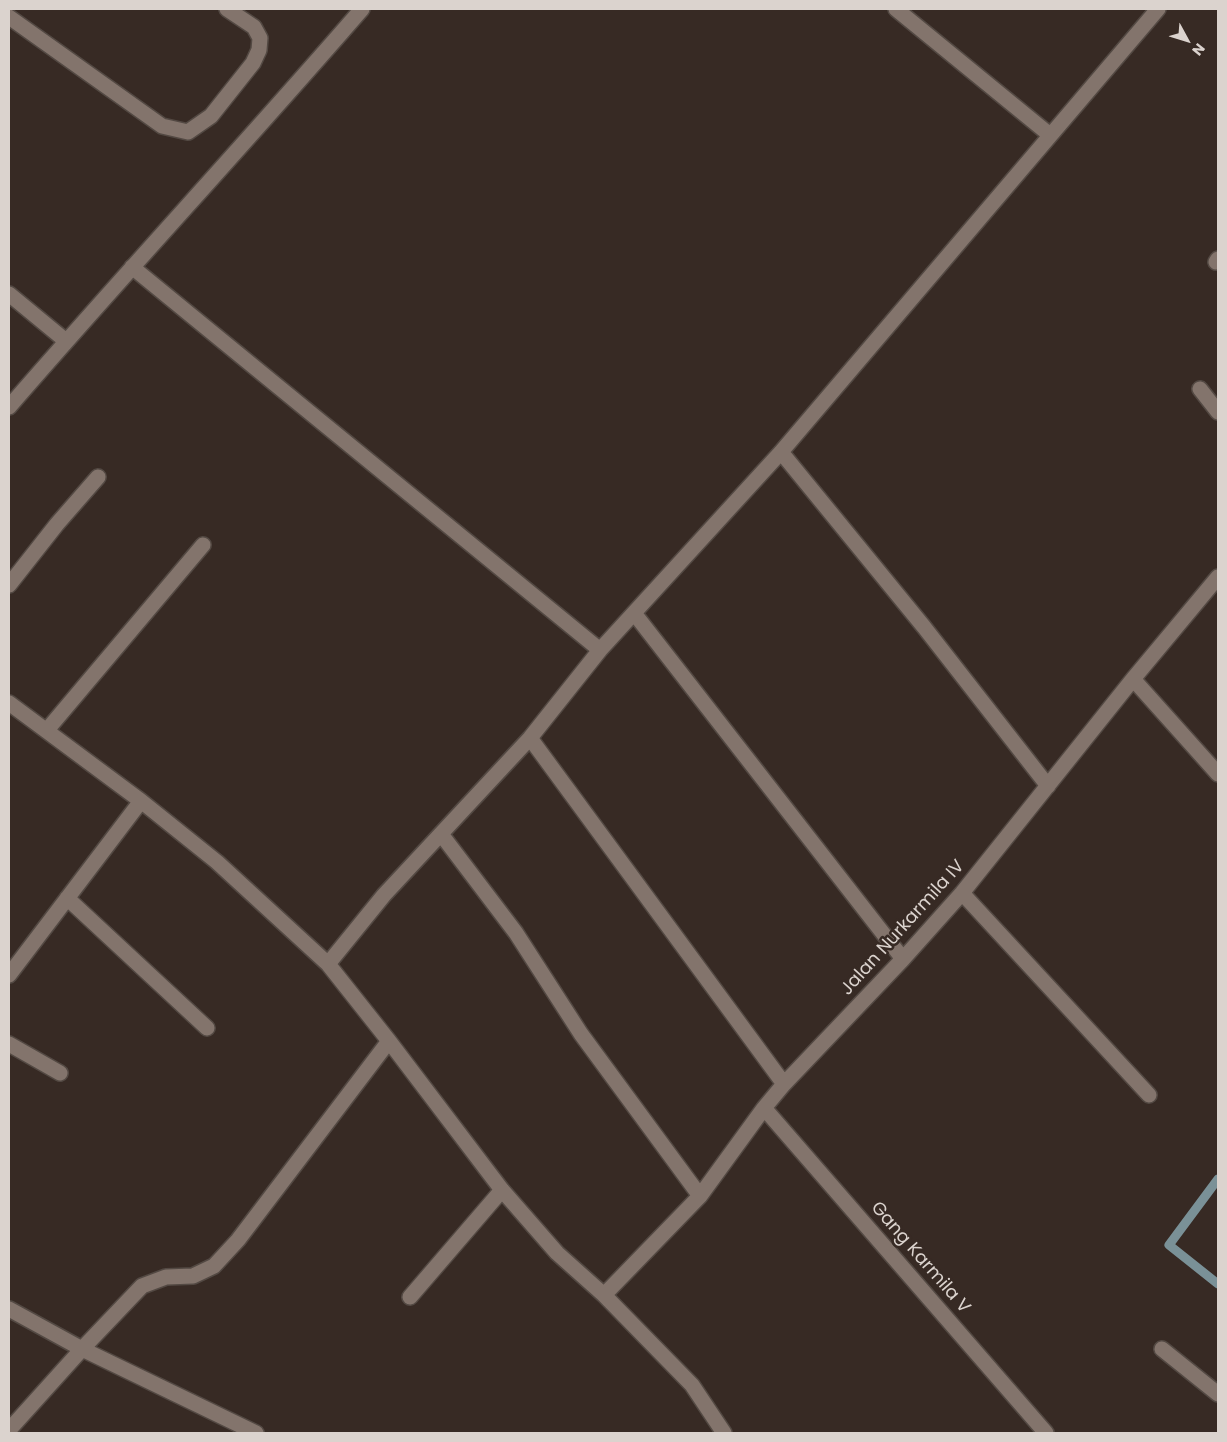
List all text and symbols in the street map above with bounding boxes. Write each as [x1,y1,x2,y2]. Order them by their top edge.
north arrow [1162,15,1212,65]
text: N [1188,39,1210,60]
street label: Jalan Nurkarmila IV [837,856,969,1000]
street label: Gang Karmila V [866,1198,974,1318]

